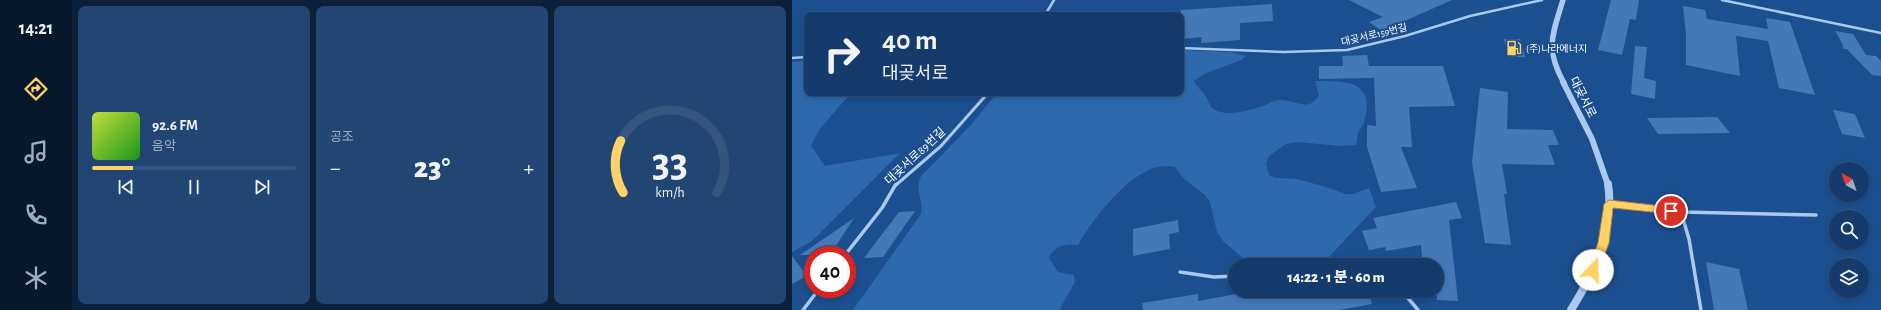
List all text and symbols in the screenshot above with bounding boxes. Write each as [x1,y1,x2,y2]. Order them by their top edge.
text: 14:21 [19,20,53,38]
street label: 대곶서로159번길 [1340,23,1408,47]
text: 40 m [882,27,938,55]
icon: right [816,28,868,80]
fuel station icon: (주)나라에너지 [1505,39,1523,57]
place label: (주)나라에너지 [1526,44,1587,54]
text: 대곶서로 [882,65,948,83]
icon: directions [22,75,50,103]
street label: 대곶서로 [1568,75,1598,119]
text: 92.6 FM [152,118,198,133]
street label: 대곶서로89번길 [883,125,947,187]
text: 공조 [330,131,354,144]
icon: music [22,138,50,166]
text: 음악 [152,140,176,153]
text: 33 [652,143,688,184]
text: 23° [414,153,450,183]
text: − [330,157,341,179]
text: + [523,157,534,179]
north arrow [1829,162,1869,202]
map controls [1829,162,1869,298]
icon: previous [115,176,137,198]
icon: pause [183,176,205,198]
icon: next [251,176,273,198]
text: km/h [655,186,685,200]
pin [1654,194,1688,228]
icon: arrive [1660,200,1682,222]
icon: phone [22,201,50,229]
button: search [1829,210,1869,250]
speed limit sign: 40 [804,246,856,298]
position arrow [1572,249,1614,291]
button: layers [1829,258,1869,298]
icon: climate [22,264,50,292]
text: 14:22 · 1 분 · 60 m [1287,270,1385,285]

